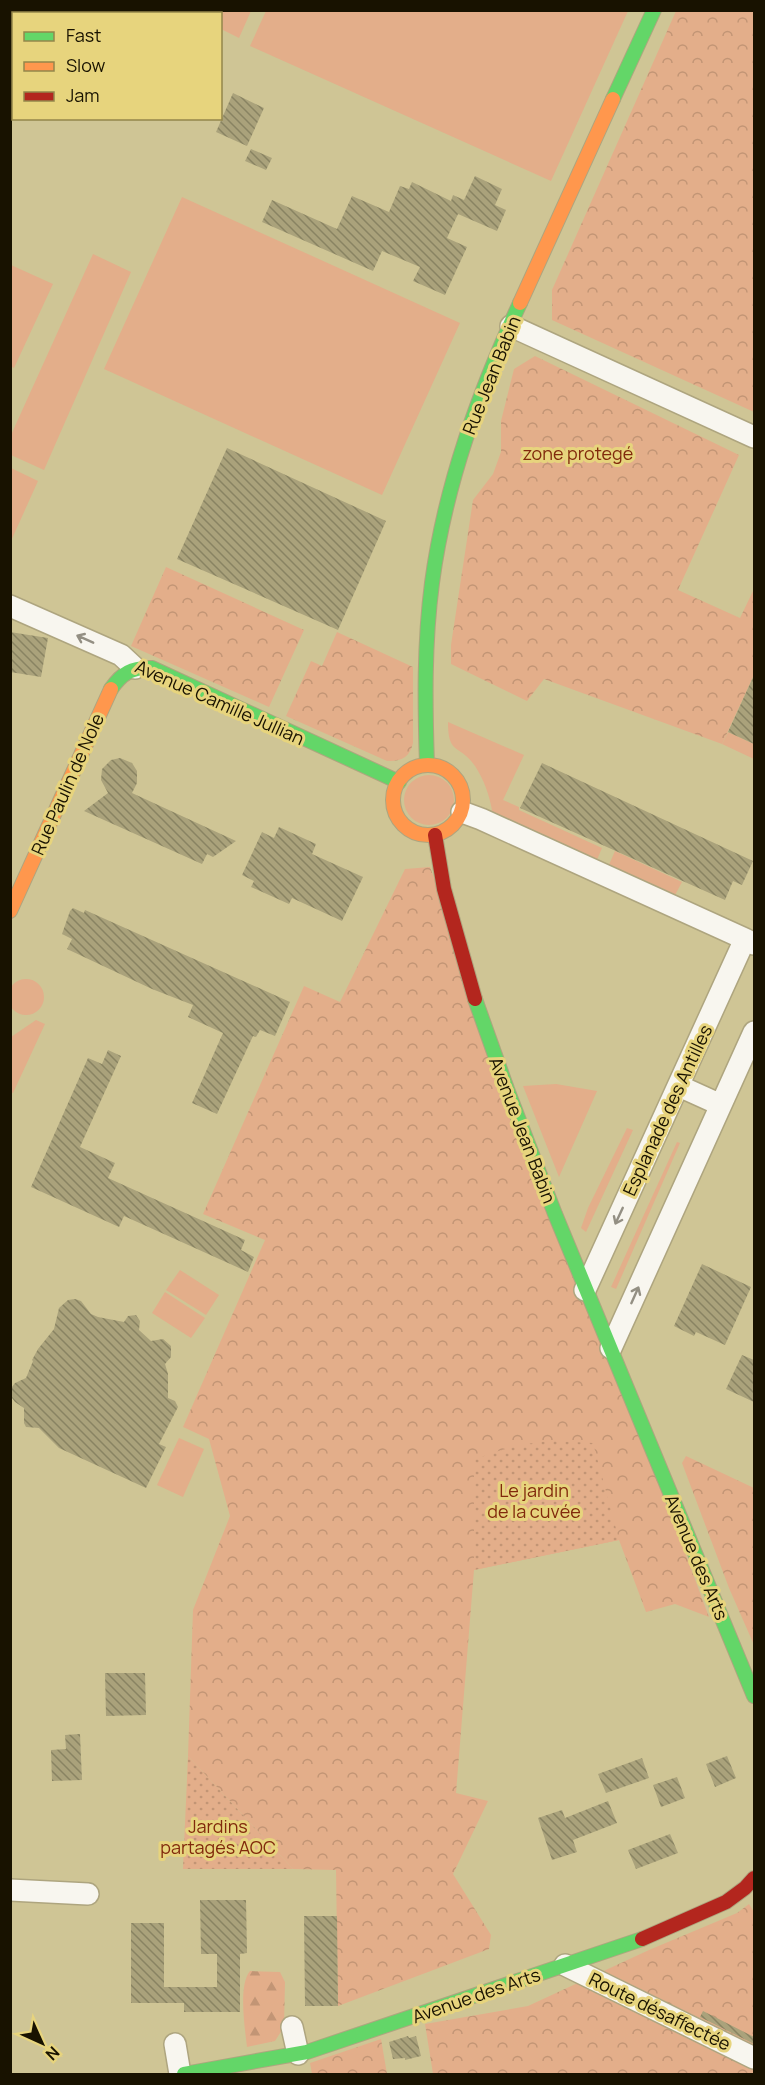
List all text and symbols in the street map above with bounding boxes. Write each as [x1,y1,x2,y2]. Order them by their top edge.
legend [12,12,222,120]
text: Fast [66,23,101,47]
text: Slow [66,53,106,77]
text: Jam [66,83,100,107]
street label: Rue Jean Babin [456,312,526,438]
park label: zone protegé [523,441,633,465]
one-way arrow [76,633,94,644]
street label: Avenue Camille Jullian [132,654,308,750]
street label: Rue Paulin de Nole [25,709,109,859]
street label: Esplanade des Antilles [617,1021,717,1199]
street label: Avenue Jean Babin [484,1053,562,1207]
one-way arrow [613,1206,625,1224]
one-way arrow [630,1286,642,1304]
park label: Le jardin de la cuvée [487,1478,581,1523]
street label: Avenue des Arts [660,1491,734,1623]
park label: Jardins partagés AOC [160,1814,276,1859]
street label: Avenue des Arts [409,1962,543,2028]
street label: Route désaffectée [585,1966,735,2056]
north arrow [12,2013,72,2073]
text: N [41,2042,64,2065]

